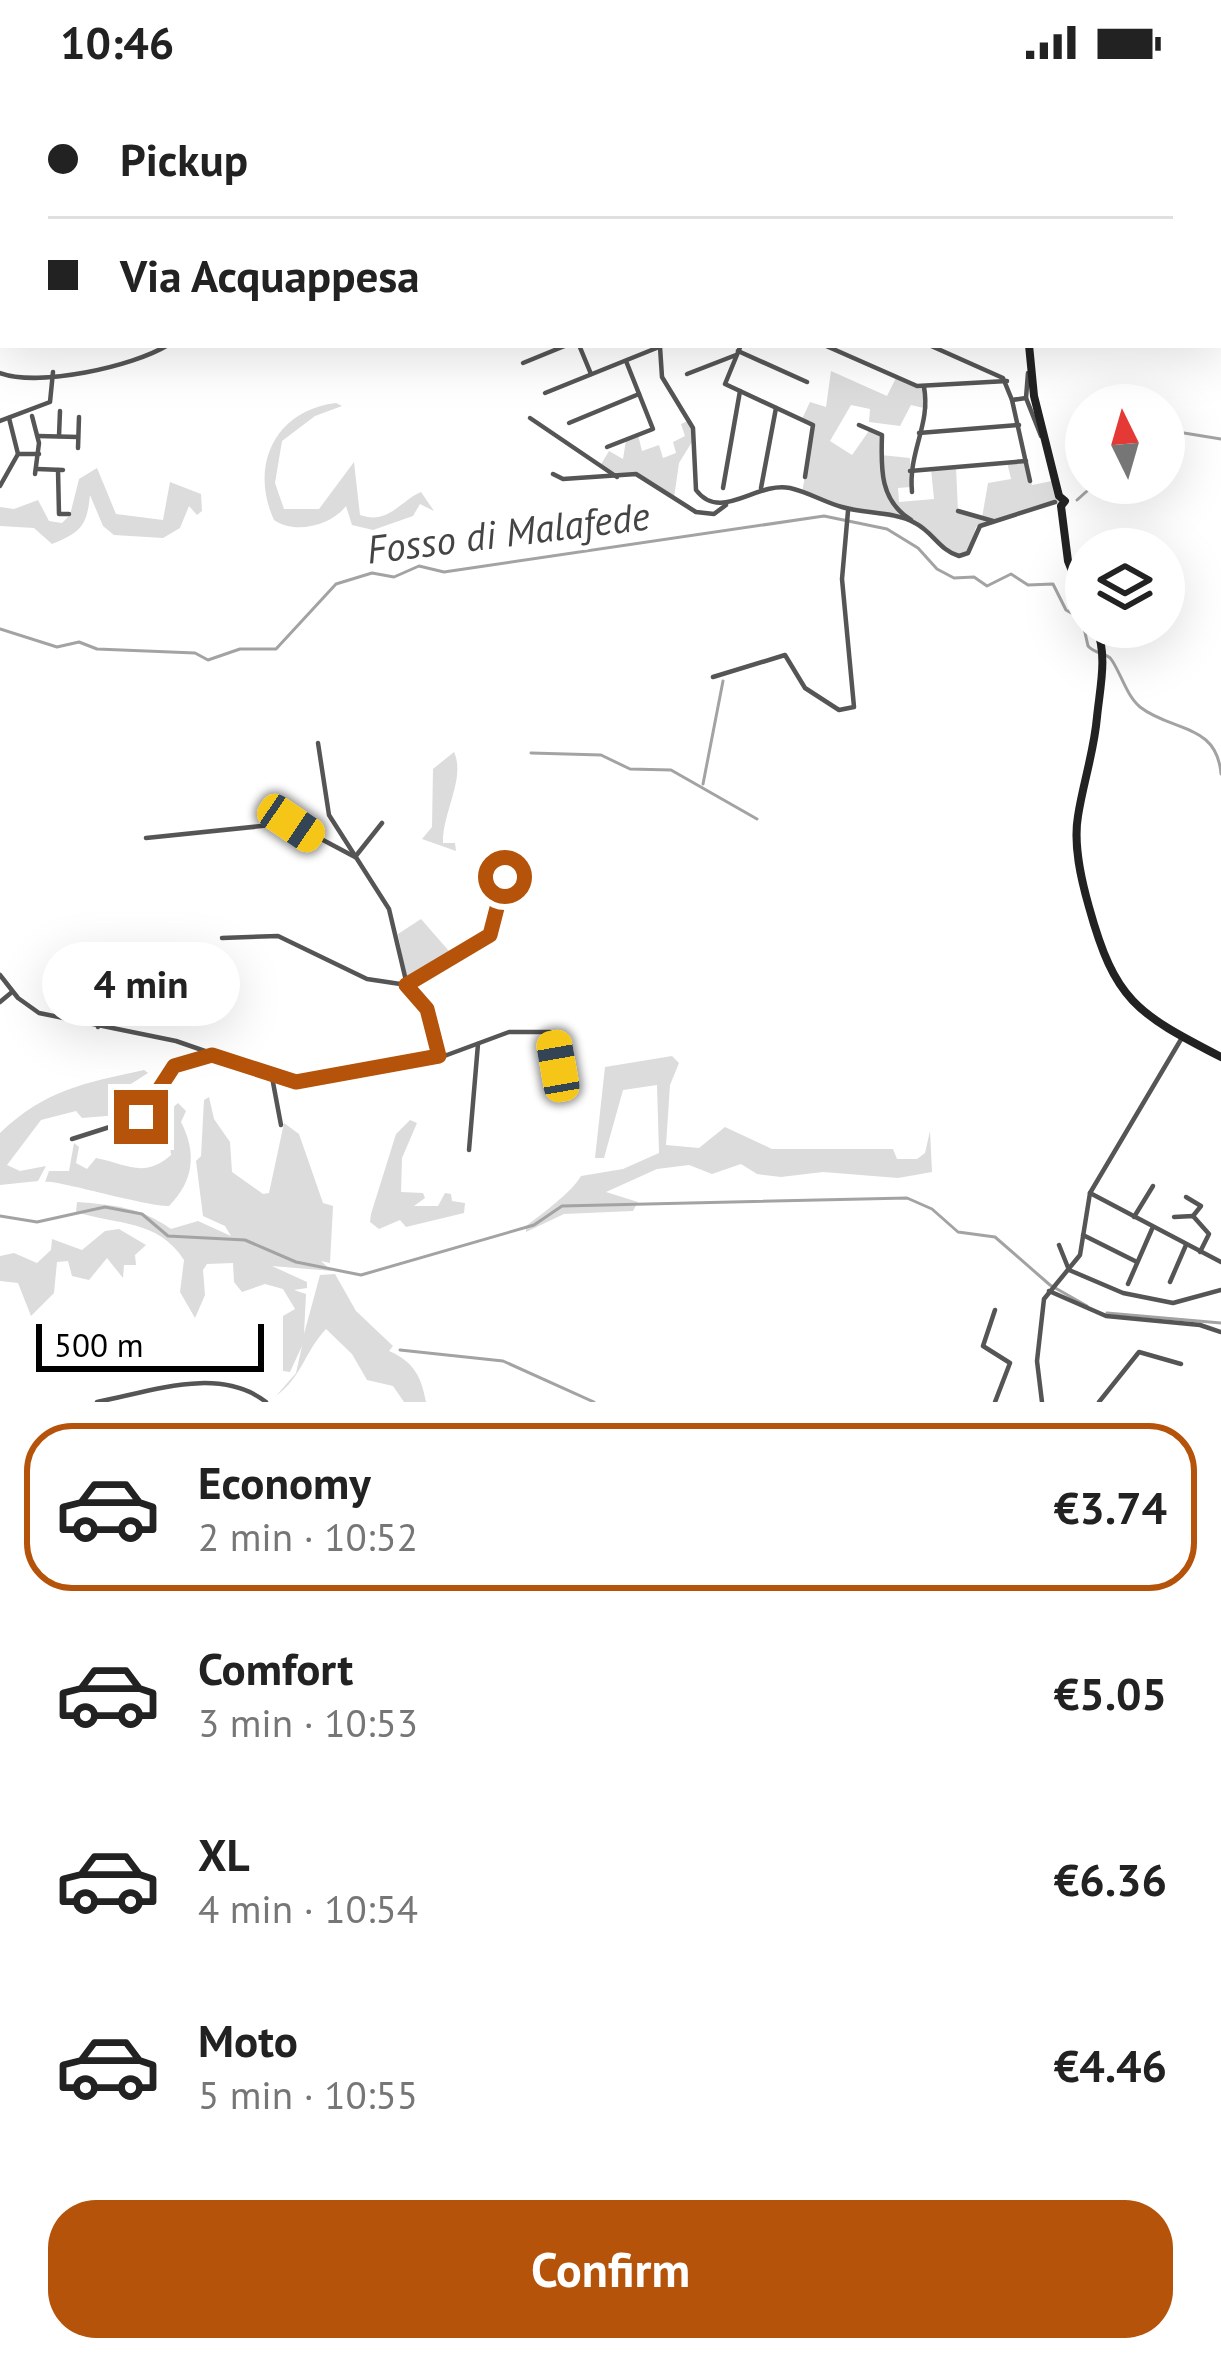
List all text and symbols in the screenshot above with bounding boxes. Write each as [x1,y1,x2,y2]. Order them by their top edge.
text: 10:46 [60,13,174,71]
text: Pickup [120,130,248,188]
text: Via Acquappesa [120,246,420,304]
north arrow [1065,384,1185,504]
map controls [1065,384,1185,648]
water label: Fosso di Malafede [364,489,652,575]
button: layers [1065,528,1185,648]
car [251,788,331,858]
route start [478,850,532,904]
callout: 4 min [42,943,240,1027]
text: 4 min [93,958,189,1009]
car [534,1027,582,1105]
route end [114,1090,168,1144]
scale bar [36,1318,264,1371]
text: 500 m [54,1323,144,1366]
icon: car [54,1453,162,1561]
text: Economy [198,1453,371,1511]
text: €3.74 [1054,1478,1167,1536]
text: 2 min · 10:52 [198,1511,418,1562]
icon: car [54,1639,162,1747]
text: Comfort [198,1639,353,1697]
text: €5.05 [1054,1664,1167,1722]
text: 3 min · 10:53 [198,1697,418,1748]
icon: car [54,1825,162,1933]
text: XL [198,1825,250,1883]
text: €6.36 [1054,1850,1167,1908]
text: 4 min · 10:54 [198,1883,418,1934]
icon: car [54,2011,162,2119]
text: Moto [198,2011,298,2069]
text: €4.46 [1054,2036,1167,2094]
text: 5 min · 10:55 [198,2069,418,2120]
button: Confirm [48,2200,1173,2338]

